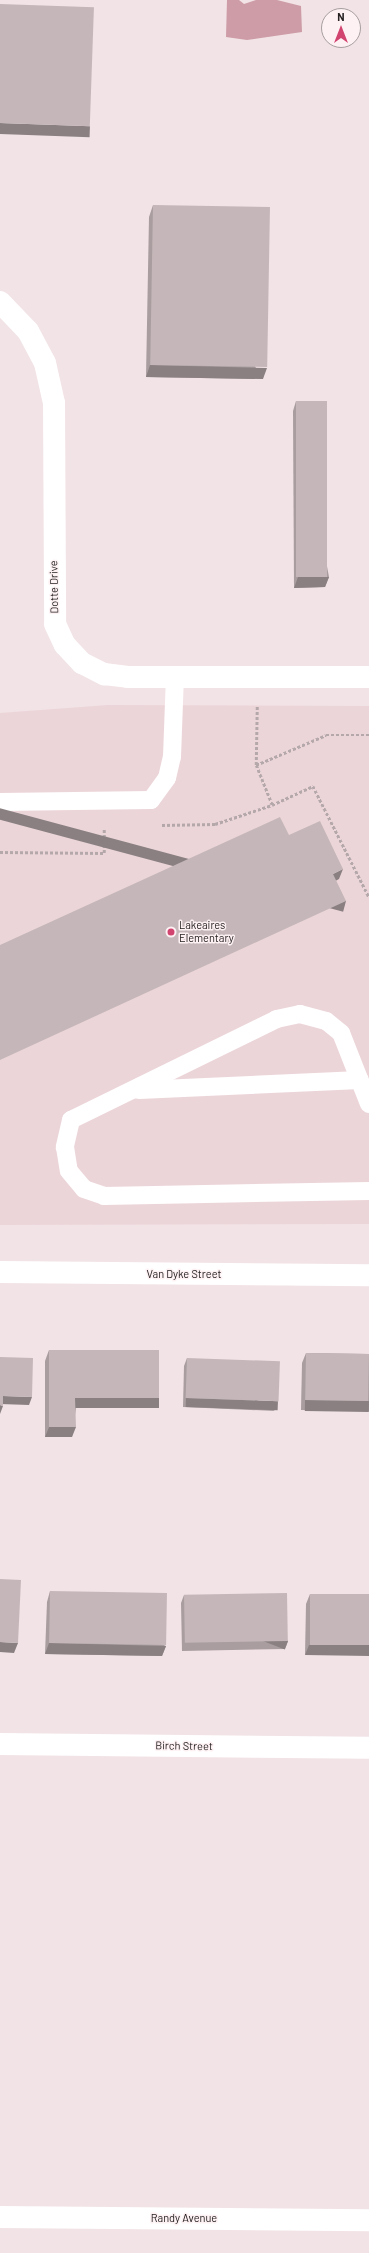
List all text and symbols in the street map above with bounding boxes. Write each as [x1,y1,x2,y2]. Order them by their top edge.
north arrow [321,8,361,48]
text: N [337,10,345,23]
street label: Dotte Drive [47,560,61,614]
place label: Lakeaires Elementary [179,919,234,945]
marker: Lakeaires Elementary [166,927,176,937]
street label: Van Dyke Street [147,1267,221,1281]
street label: Birch Street [155,1739,213,1753]
street label: Randy Avenue [151,2211,217,2225]

